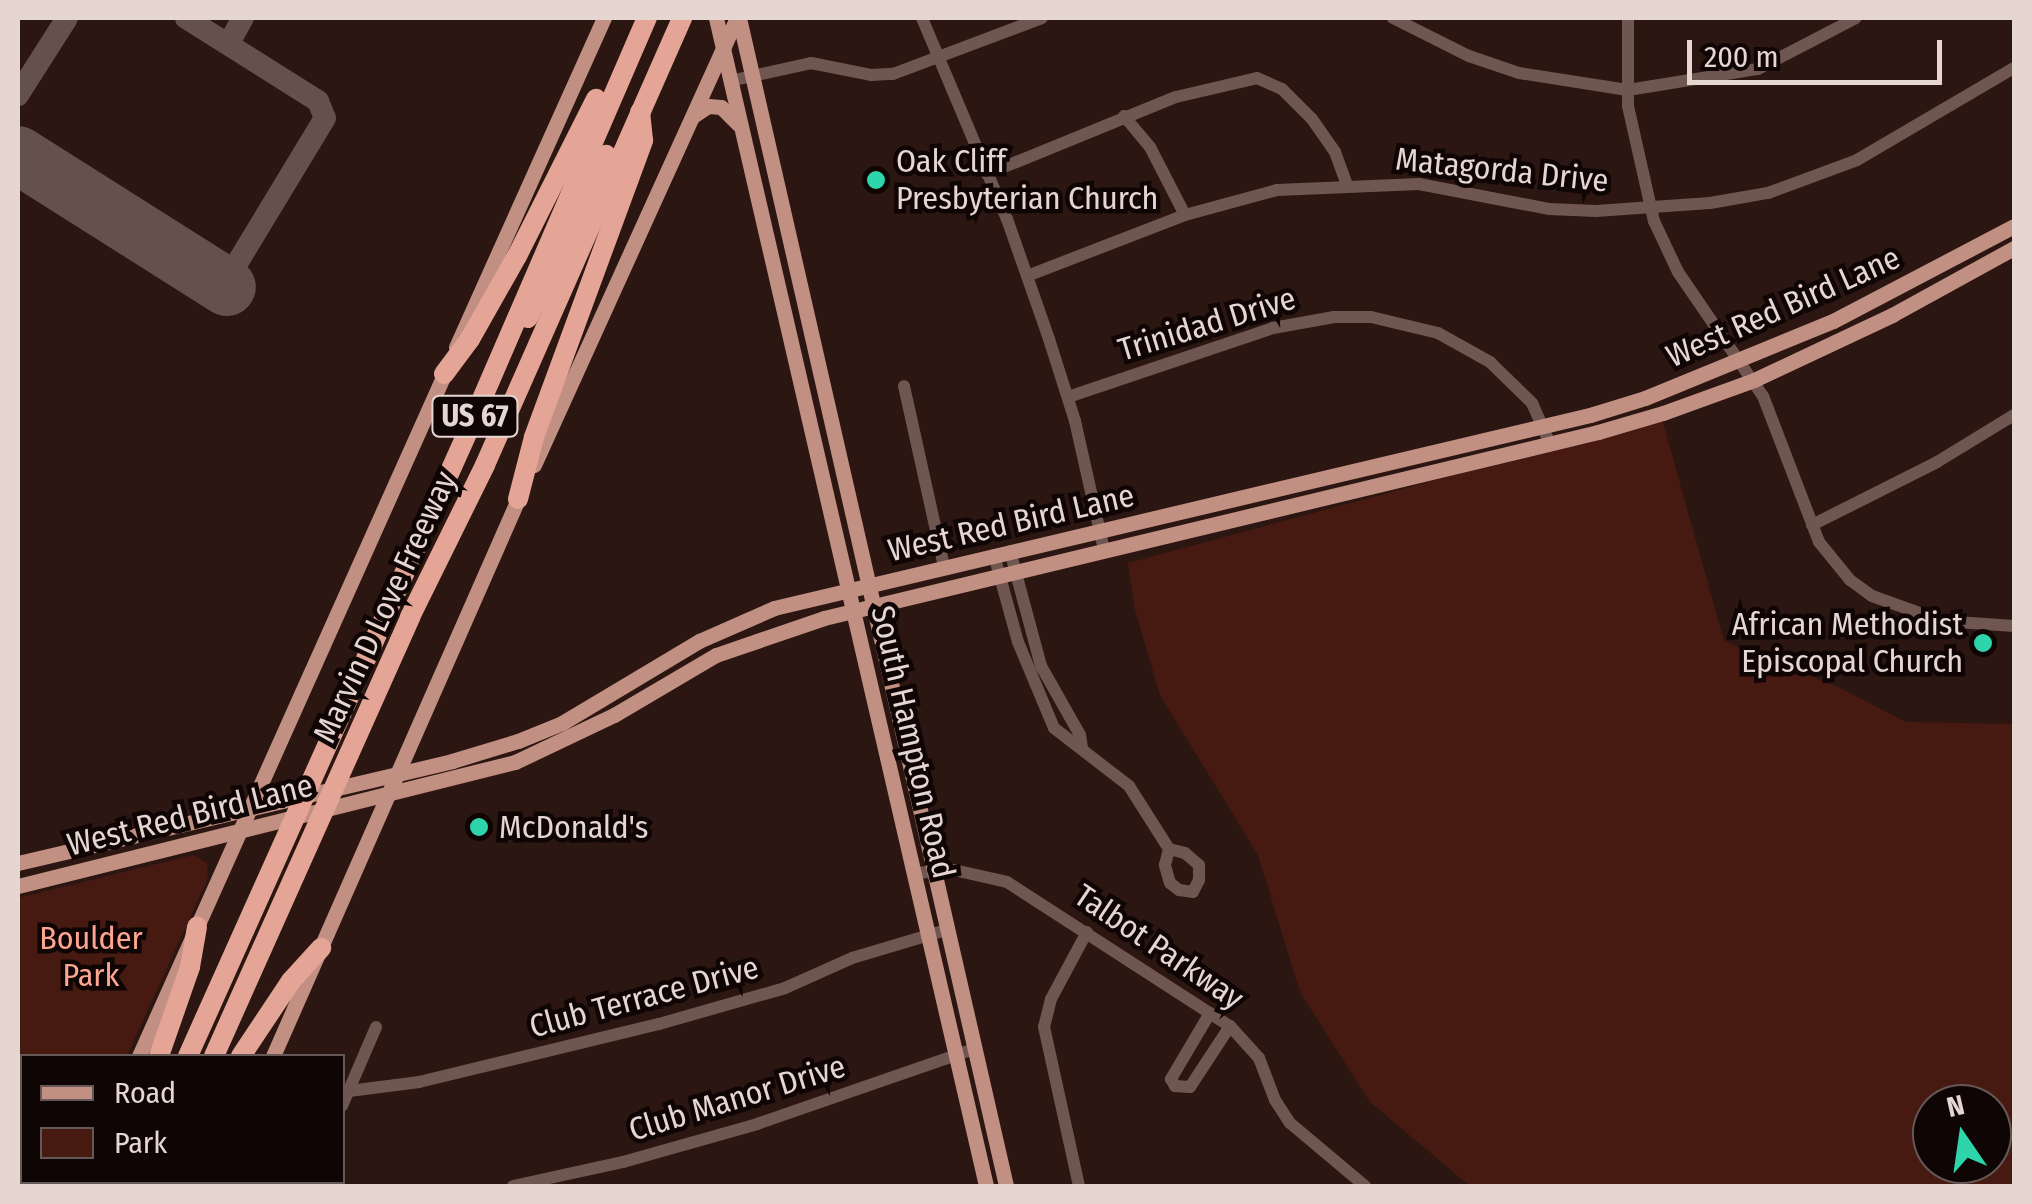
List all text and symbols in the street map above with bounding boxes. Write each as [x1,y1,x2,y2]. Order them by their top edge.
scale bar [1692,20,1947,82]
text: 200 m [1704,39,1779,75]
street label: Matagorda Drive [1394,140,1610,200]
place label: Oak Cliff Presbyterian Church [896,143,1158,218]
marker: Oak Cliff Presbyterian Church [865,169,887,191]
street label: West Red Bird Lane [1660,238,1906,376]
street label: Trinidad Drive [1114,279,1300,369]
road number: US 67 [430,391,520,441]
street label: Marvin D Love Freeway [305,465,465,749]
street label: West Red Bird Lane [884,476,1138,570]
street label: South Hampton Road [863,602,963,882]
place label: African Methodist Episcopal Church [1732,606,1963,681]
marker: African Methodist Episcopal Church [1972,632,1994,654]
street label: West Red Bird Lane [63,766,317,864]
place label: McDonald's [499,808,648,846]
marker: McDonald's [468,816,490,838]
street label: Talbot Parkway [1067,876,1251,1018]
park label: Boulder Park [39,920,143,995]
street label: Club Terrace Drive [525,948,763,1046]
street label: Club Manor Drive [624,1047,850,1149]
legend [20,1054,345,1184]
text: Road [114,1075,176,1111]
north arrow [1912,1084,2012,1184]
text: N [1944,1088,1967,1124]
text: Park [114,1125,167,1161]

